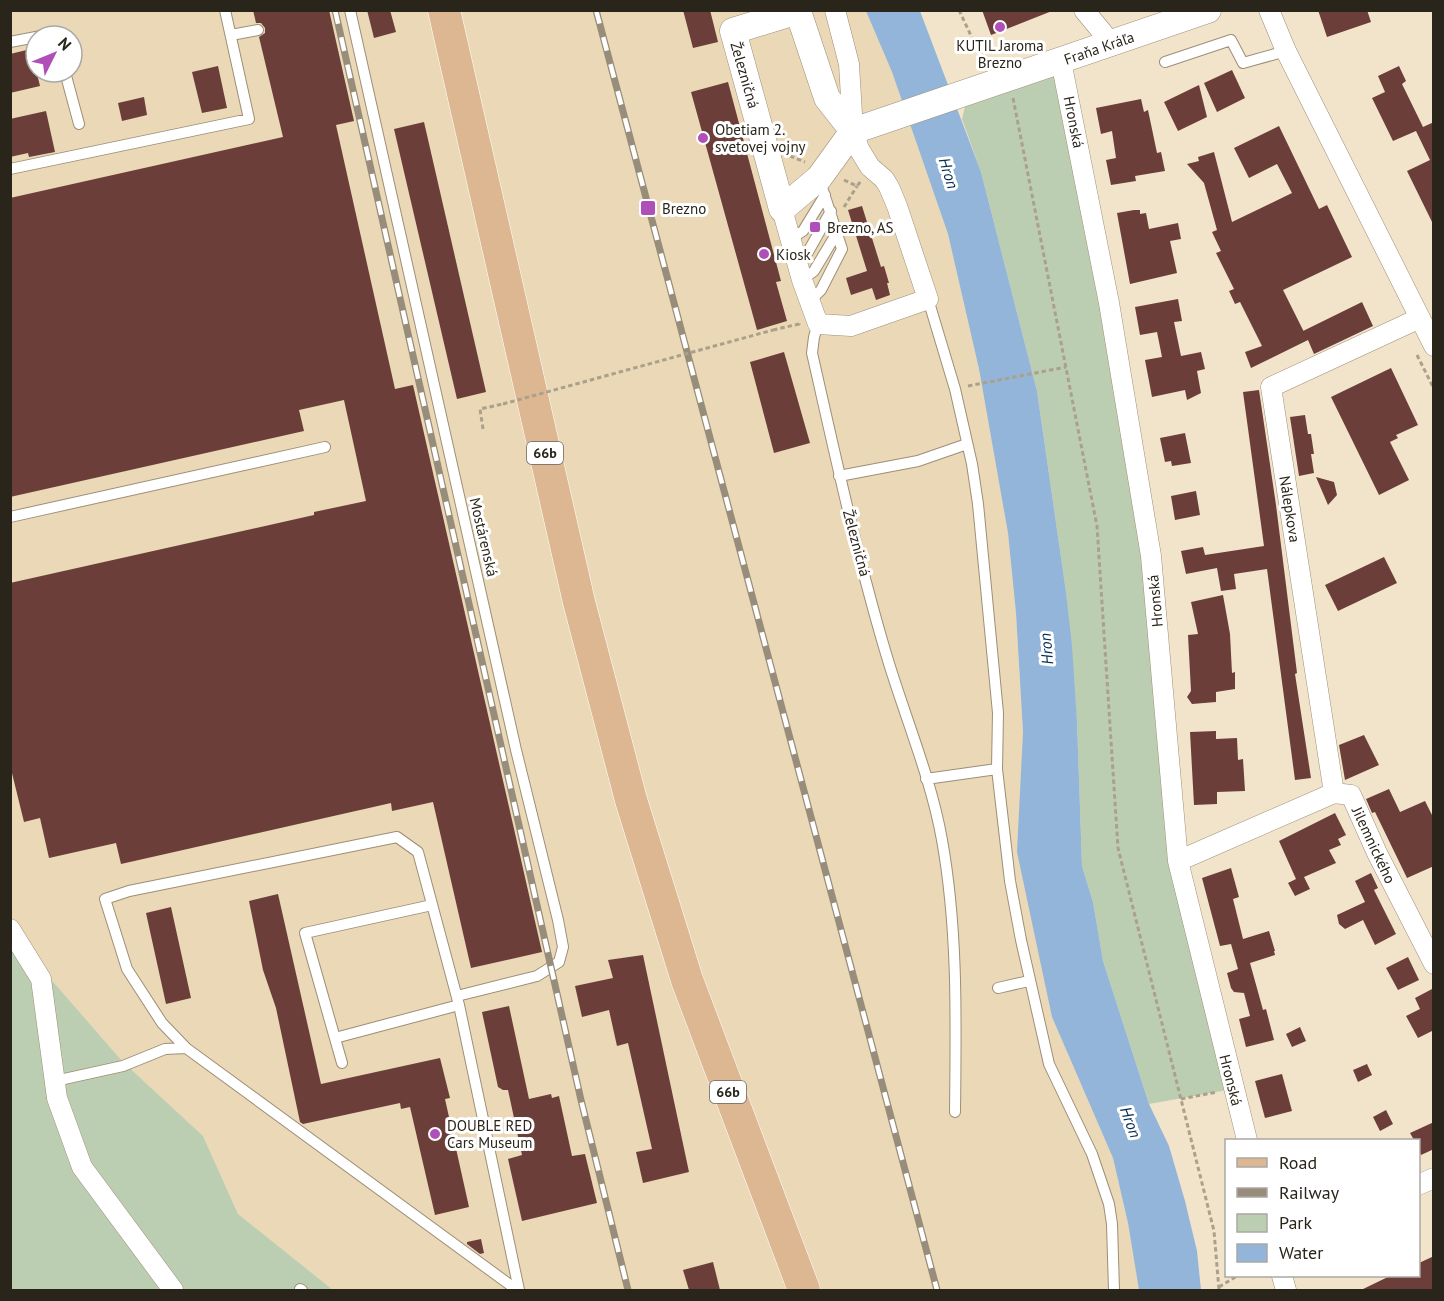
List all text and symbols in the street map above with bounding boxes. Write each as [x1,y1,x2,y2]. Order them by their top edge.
marker: KUTIL Jaroma Brezno [993,20,1007,34]
north arrow [24,24,84,84]
street label: Fraňa Kráľa [1061,27,1137,69]
text: N [54,33,76,54]
place label: KUTIL Jaroma Brezno [956,36,1044,72]
street label: Železničná [726,40,764,110]
street label: Hronská [1060,94,1088,150]
place label: Obetiam 2. svetovej vojny [715,120,806,156]
marker: Obetiam 2. svetovej vojny [696,131,710,145]
water label: Hron [935,155,963,191]
marker: Brezno [639,199,657,217]
place label: Brezno [662,199,706,218]
place label: Brezno, AS [827,218,894,237]
marker: Brezno, AS [808,220,822,234]
place label: Kiosk [776,245,812,264]
marker: Kiosk [757,247,771,261]
road number: 66b [527,442,563,464]
street label: Nálepkova [1275,474,1305,544]
street label: Mostárenská [466,496,502,578]
street label: Železničná [839,508,875,578]
street label: Hronská [1143,574,1167,628]
water label: Hron [1035,632,1057,666]
street label: Jilemnického [1348,803,1400,886]
street label: Hronská [1215,1052,1247,1108]
road number: 66b [710,1081,746,1103]
water label: Hron [1116,1104,1146,1140]
place label: DOUBLE RED Cars Museum [447,1116,532,1152]
marker: DOUBLE RED Cars Museum [428,1127,442,1141]
legend [1225,1139,1420,1277]
text: Road [1279,1151,1317,1174]
text: Railway [1279,1181,1340,1204]
text: Park [1279,1211,1312,1234]
text: Water [1279,1241,1323,1264]

